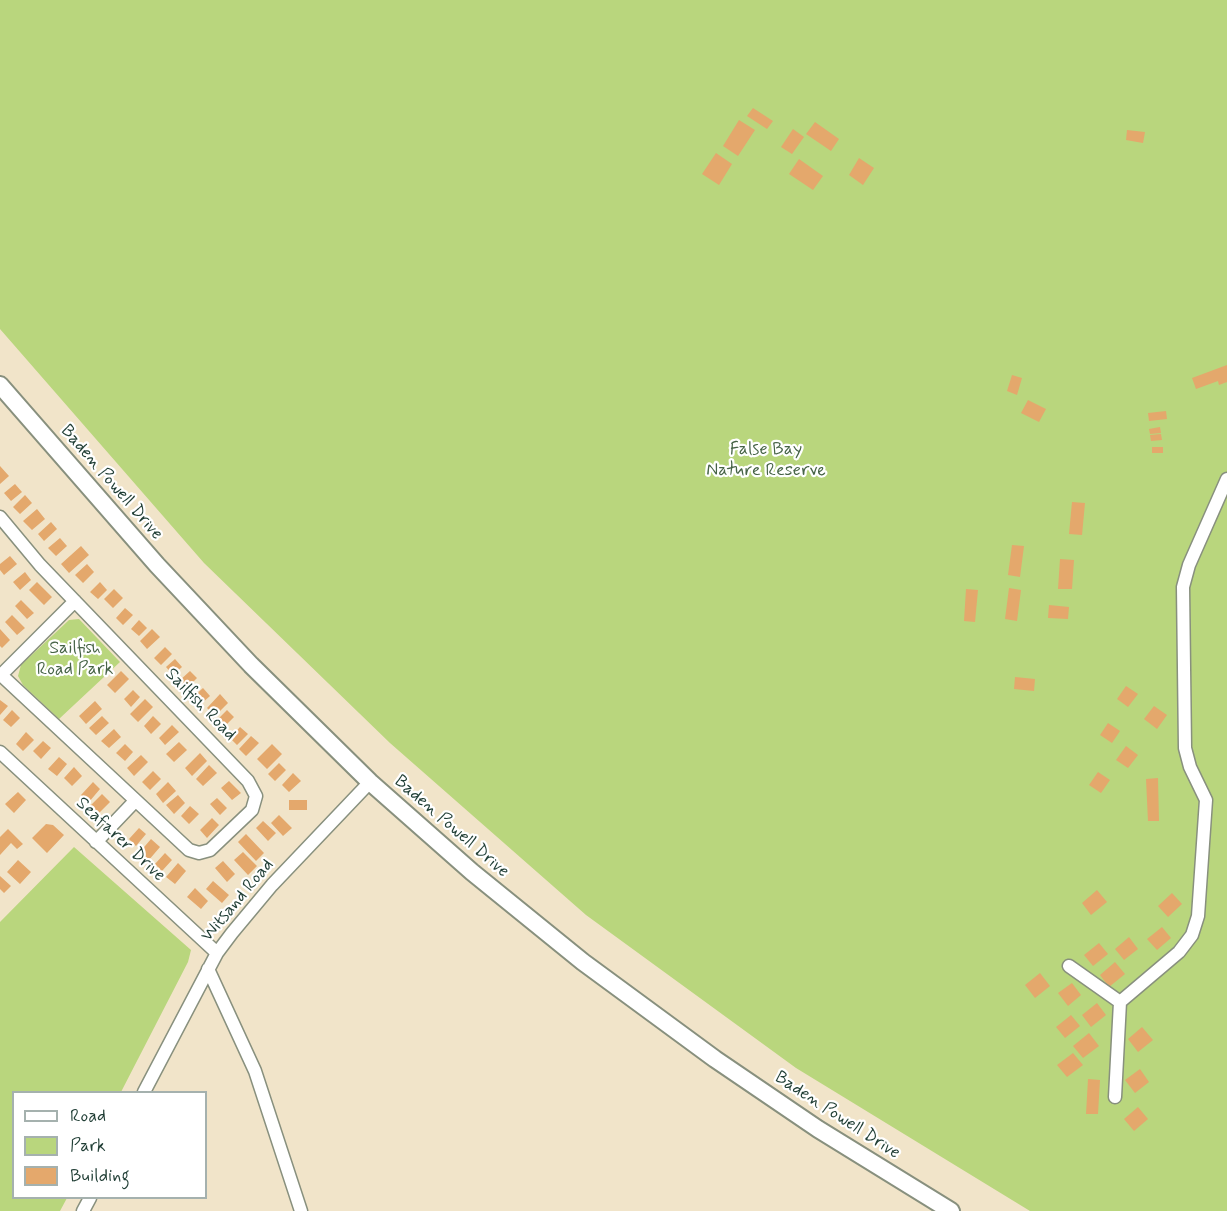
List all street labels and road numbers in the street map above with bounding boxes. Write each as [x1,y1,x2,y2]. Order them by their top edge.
street label: Baden Powell Drive [55,421,167,545]
street label: Sailfish Road [160,664,240,746]
street label: Baden Powell Drive [389,771,513,883]
street label: Seafarer Drive [71,793,169,887]
street label: Witsand Road [197,855,279,947]
street label: Baden Powell Drive [770,1067,904,1165]

